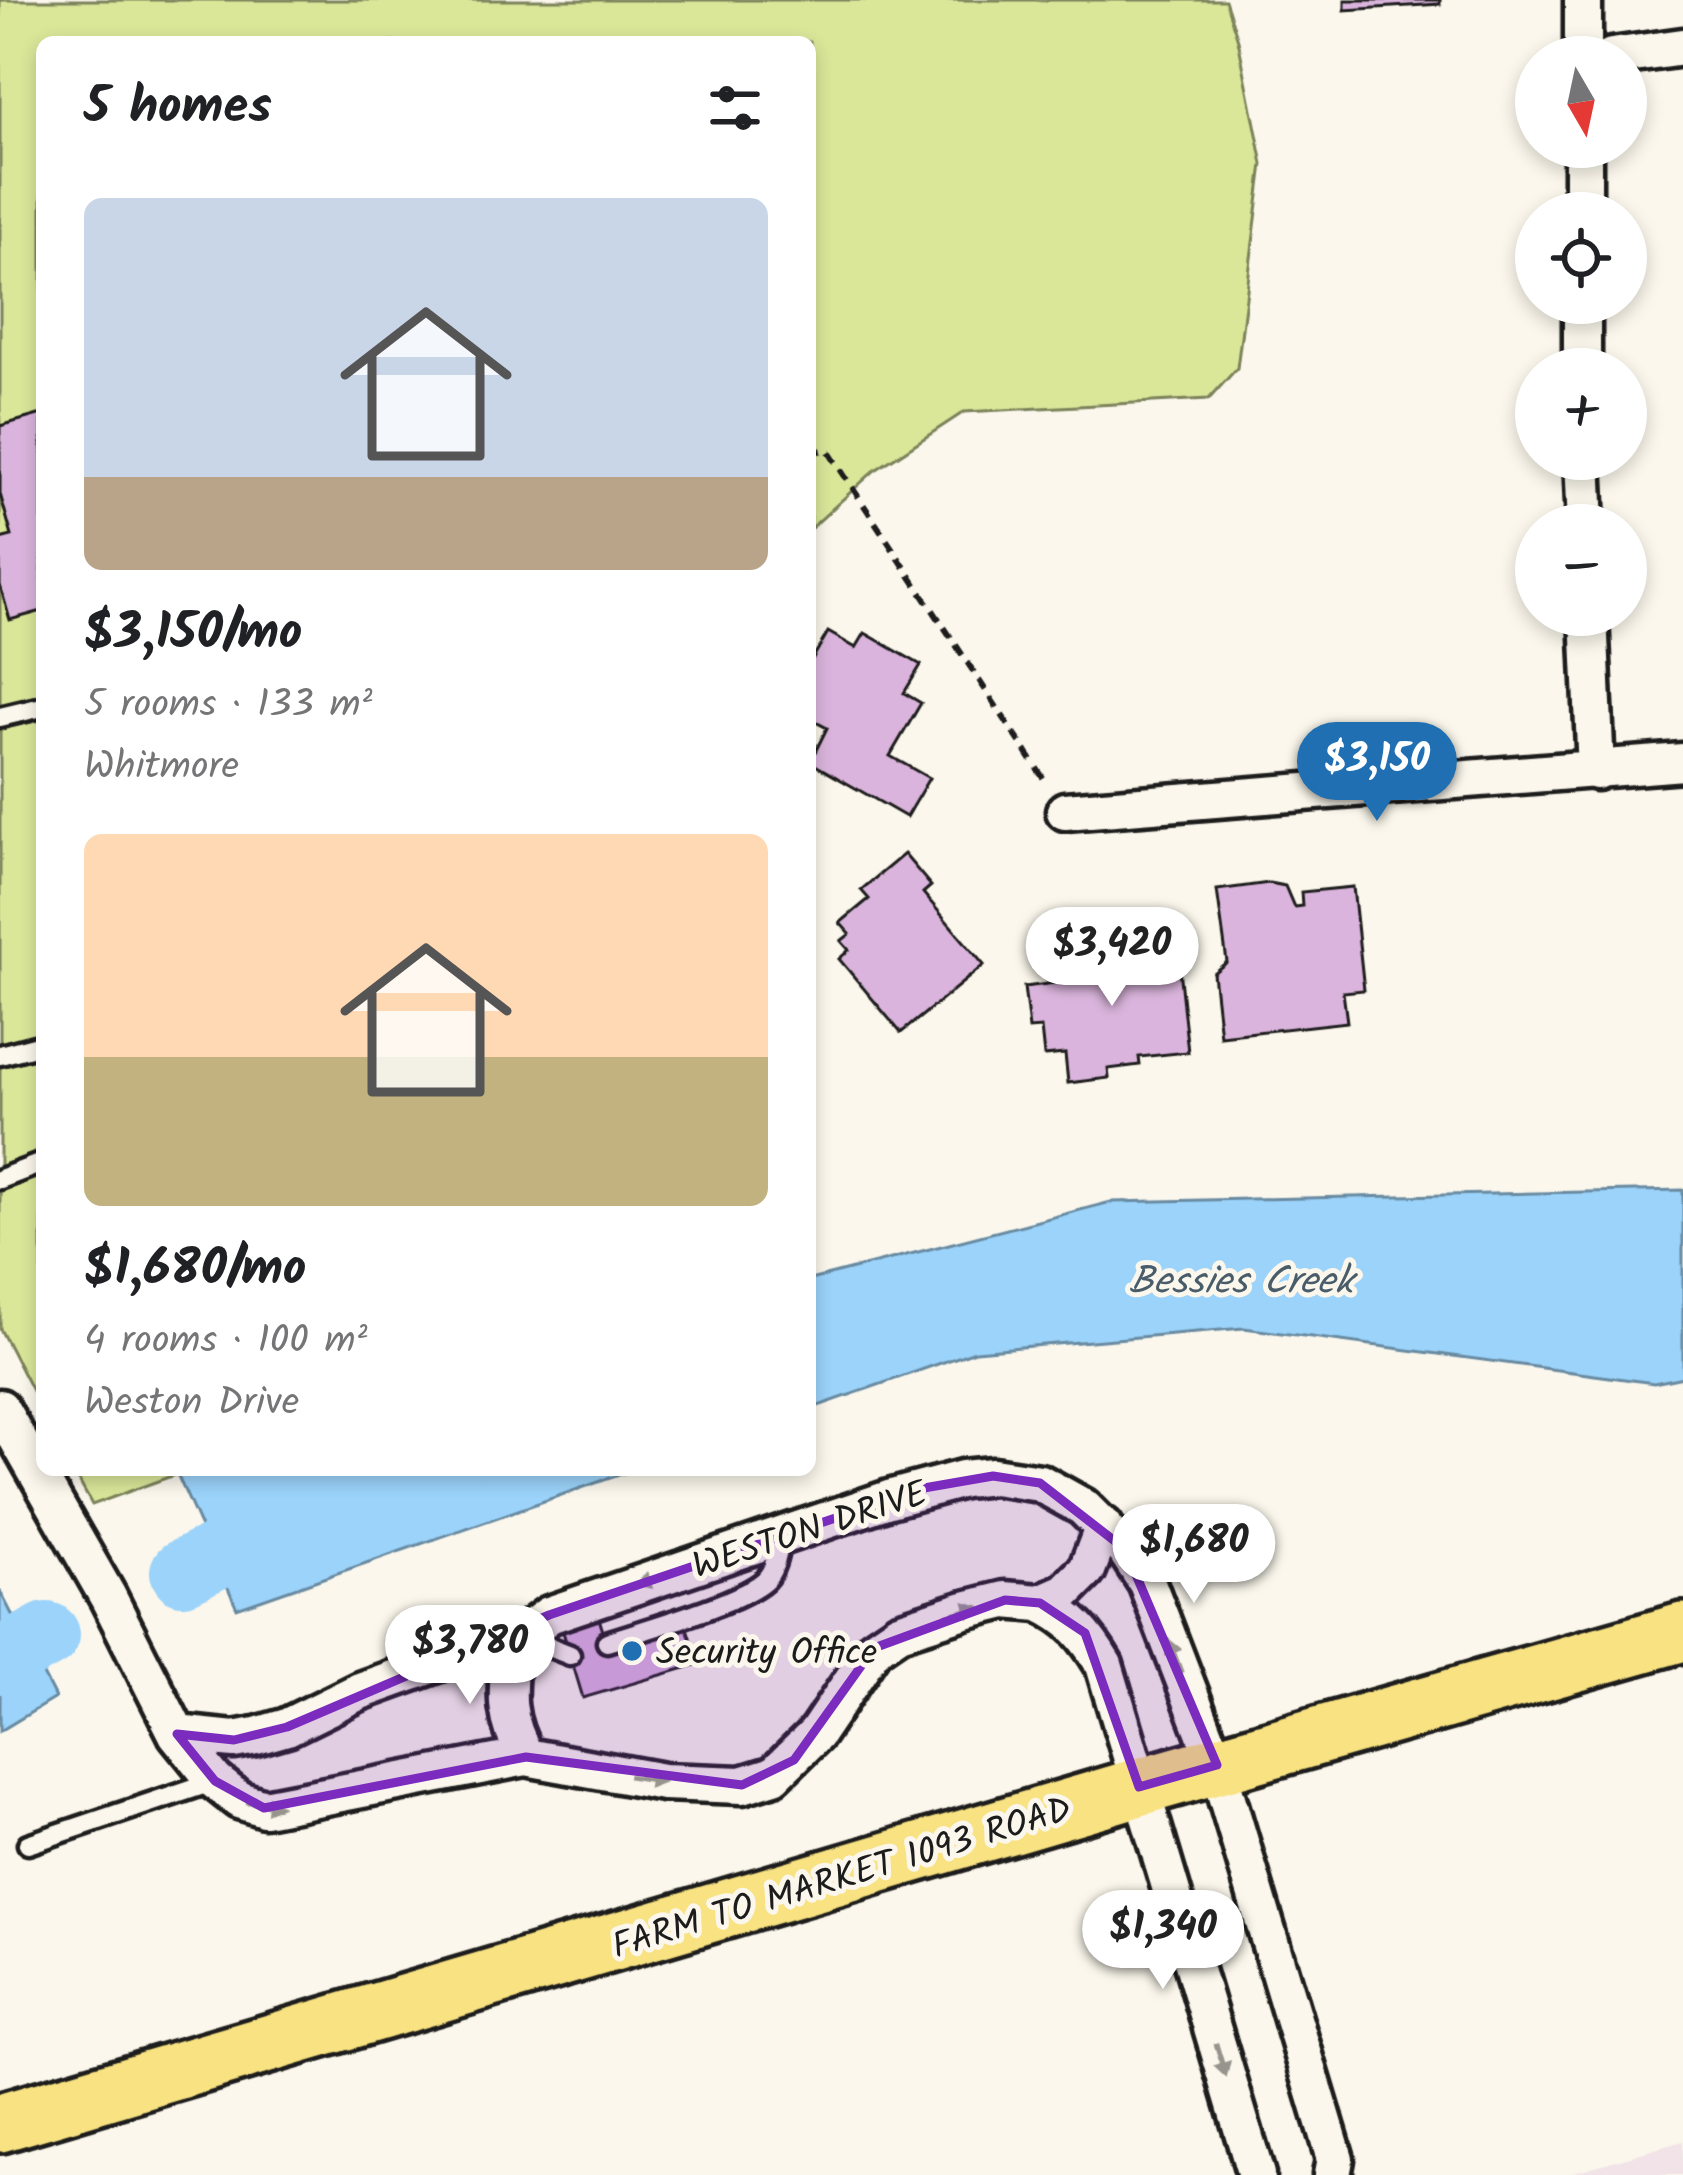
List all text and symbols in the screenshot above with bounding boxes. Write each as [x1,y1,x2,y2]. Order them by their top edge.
north arrow [1515,36,1647,168]
map controls [1515,36,1647,636]
text: 5 homes [84,68,272,149]
icon: filters [702,75,768,141]
button: locate [1515,192,1647,324]
icon: home [318,276,534,492]
button: + [1515,348,1647,480]
button: − [1515,504,1647,636]
text: $3,150/mo [84,594,302,675]
text: 5 rooms · 133 m² [84,675,372,737]
pin: $3,150 [1279,722,1475,824]
text: $3,150 [1324,730,1430,792]
text: Whitmore [84,737,239,799]
pin: $3,420 [1014,907,1210,1009]
icon: home [318,912,534,1128]
text: $3,420 [1053,915,1171,977]
text: $1,680/mo [84,1230,306,1311]
water label: Bessies Creek [1129,1252,1359,1314]
text: 4 rooms · 100 m² [84,1311,368,1373]
text: Weston Drive [84,1373,299,1435]
street label: WESTON DRIVE [685,1466,936,1596]
pin: $1,680 [1096,1504,1292,1606]
text: $1,680 [1139,1512,1249,1574]
one-way arrow [635,1571,671,1589]
one-way arrow [945,1600,982,1619]
pin: $3,780 [372,1605,568,1707]
text: $3,780 [412,1613,528,1675]
place label: Security Office [656,1626,877,1683]
one-way arrow [1165,1637,1184,1673]
marker: Security Office [619,1638,645,1664]
one-way arrow [628,1770,666,1789]
street label: FARM TO MARKET 1093 ROAD [605,1782,1079,1976]
one-way arrow [246,1794,283,1813]
pin: $1,340 [1065,1890,1261,1992]
text: $1,340 [1109,1898,1217,1960]
one-way arrow [1213,2042,1232,2079]

